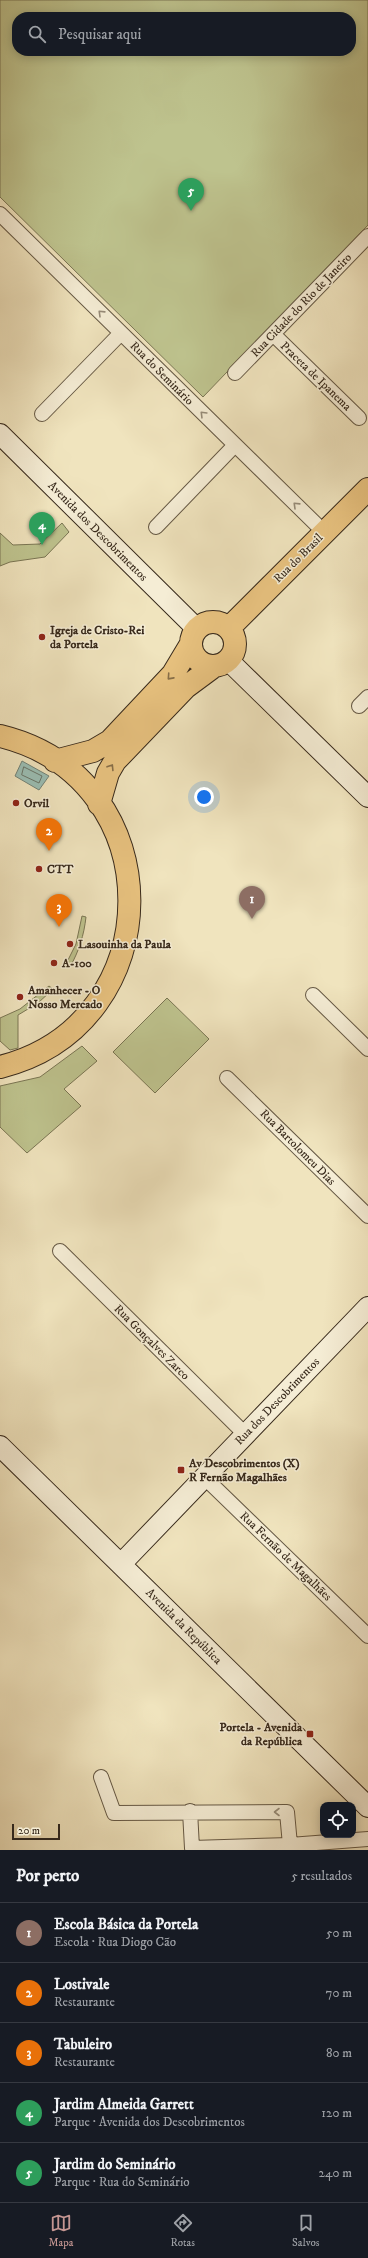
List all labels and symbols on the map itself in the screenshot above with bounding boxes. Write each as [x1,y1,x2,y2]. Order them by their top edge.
pin: 5 [178,178,204,211]
street label: Rua Cidade do Rio de Janeiro [248,250,355,360]
one-way arrow [98,310,106,318]
street label: Rua do Seminário [127,338,197,408]
street label: Praceta de Ipanema [277,339,355,415]
one-way arrow [200,411,208,419]
street label: Avenida dos Descobrimentos [45,478,151,584]
one-way arrow [293,502,301,510]
pin: 4 [29,512,55,545]
street label: Rua do Brasil [271,530,326,586]
place label: Igreja de Cristo-Rei da Portela [50,623,144,652]
marker: Igreja de Cristo-Rei da Portela [37,632,47,642]
one-way arrow [167,672,174,680]
one-way arrow [107,764,114,771]
your location [194,787,214,807]
place label: Orvil [24,796,50,811]
marker: Orvil [11,798,21,808]
pin: 2 [36,818,62,851]
place label: CTT [47,862,74,877]
marker: CTT [34,864,44,874]
pin: 1 [239,886,265,919]
pin: 3 [46,894,72,927]
place label: Lasouinha da Paula [78,937,172,952]
marker: Lasouinha da Paula [65,939,75,949]
place label: A-100 [61,956,92,971]
marker: A-100 [49,958,59,968]
place label: Amanhecer - O Nosso Mercado [27,983,102,1012]
marker: Amanhecer - O Nosso Mercado [15,992,25,1002]
street label: Rua Bartolomeu Dias [257,1106,339,1188]
street label: Rua Gonçalves Zarco [111,1301,193,1383]
street label: Rua dos Descobrimentos [232,1355,323,1448]
place label: Av Descobrimentos (X) R Fernão Magalhães [188,1456,300,1485]
marker: Av Descobrimentos (X) R Fernão Magalhães [176,1465,186,1475]
street label: Rua Fernão de Magalhães [236,1509,335,1604]
street label: Avenida da República [142,1585,225,1668]
place label: Portela - Avenida da República [219,1720,303,1749]
marker: Portela - Avenida da República [305,1729,315,1739]
one-way arrow [274,1808,280,1816]
scale bar [12,1822,60,1841]

